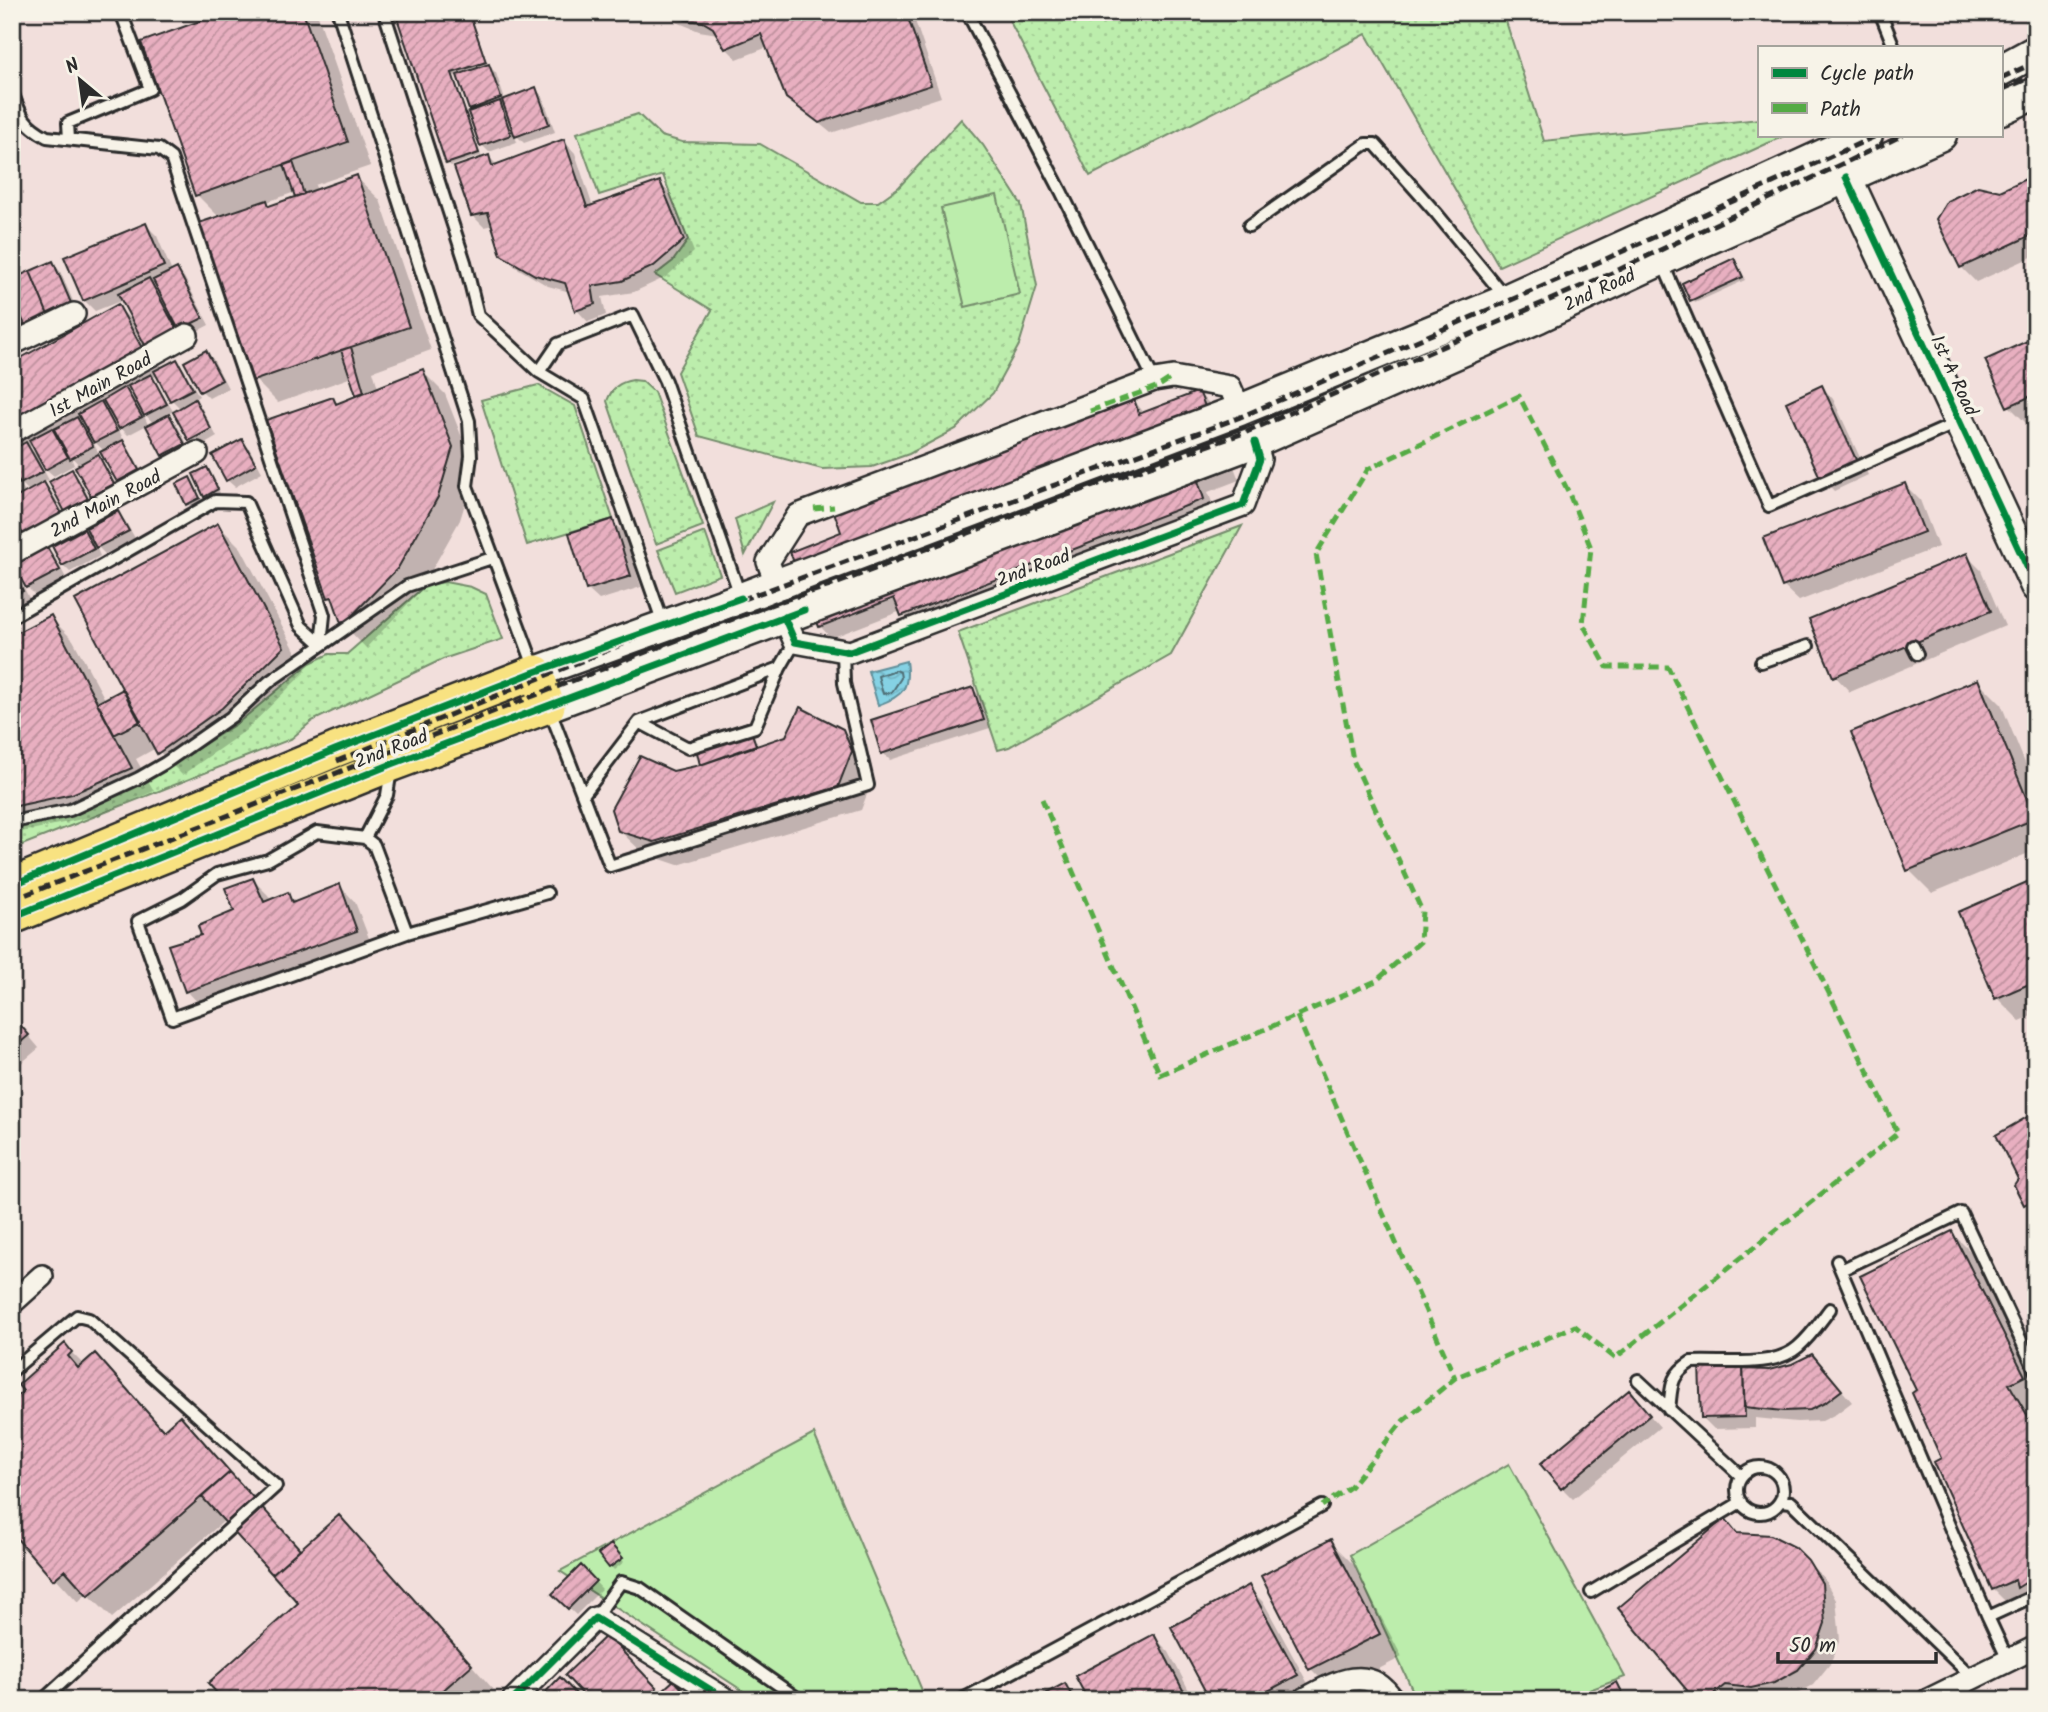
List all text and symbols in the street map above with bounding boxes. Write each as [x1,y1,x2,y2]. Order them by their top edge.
north arrow [46,46,116,116]
legend [1758,46,2002,136]
text: N [60,51,85,83]
text: Cycle path [1820,58,1914,91]
text: Path [1820,94,1861,127]
street label: 2nd Road [1559,261,1641,321]
street label: 1st A Road [1921,330,1985,422]
street label: 1st Main Road [44,345,158,426]
street label: 2nd Main Road [45,463,168,547]
street label: 2nd Road [993,542,1075,596]
street label: 2nd Road [351,722,433,778]
scale bar [1778,1621,1936,1665]
text: 50 m [1789,1630,1836,1663]

